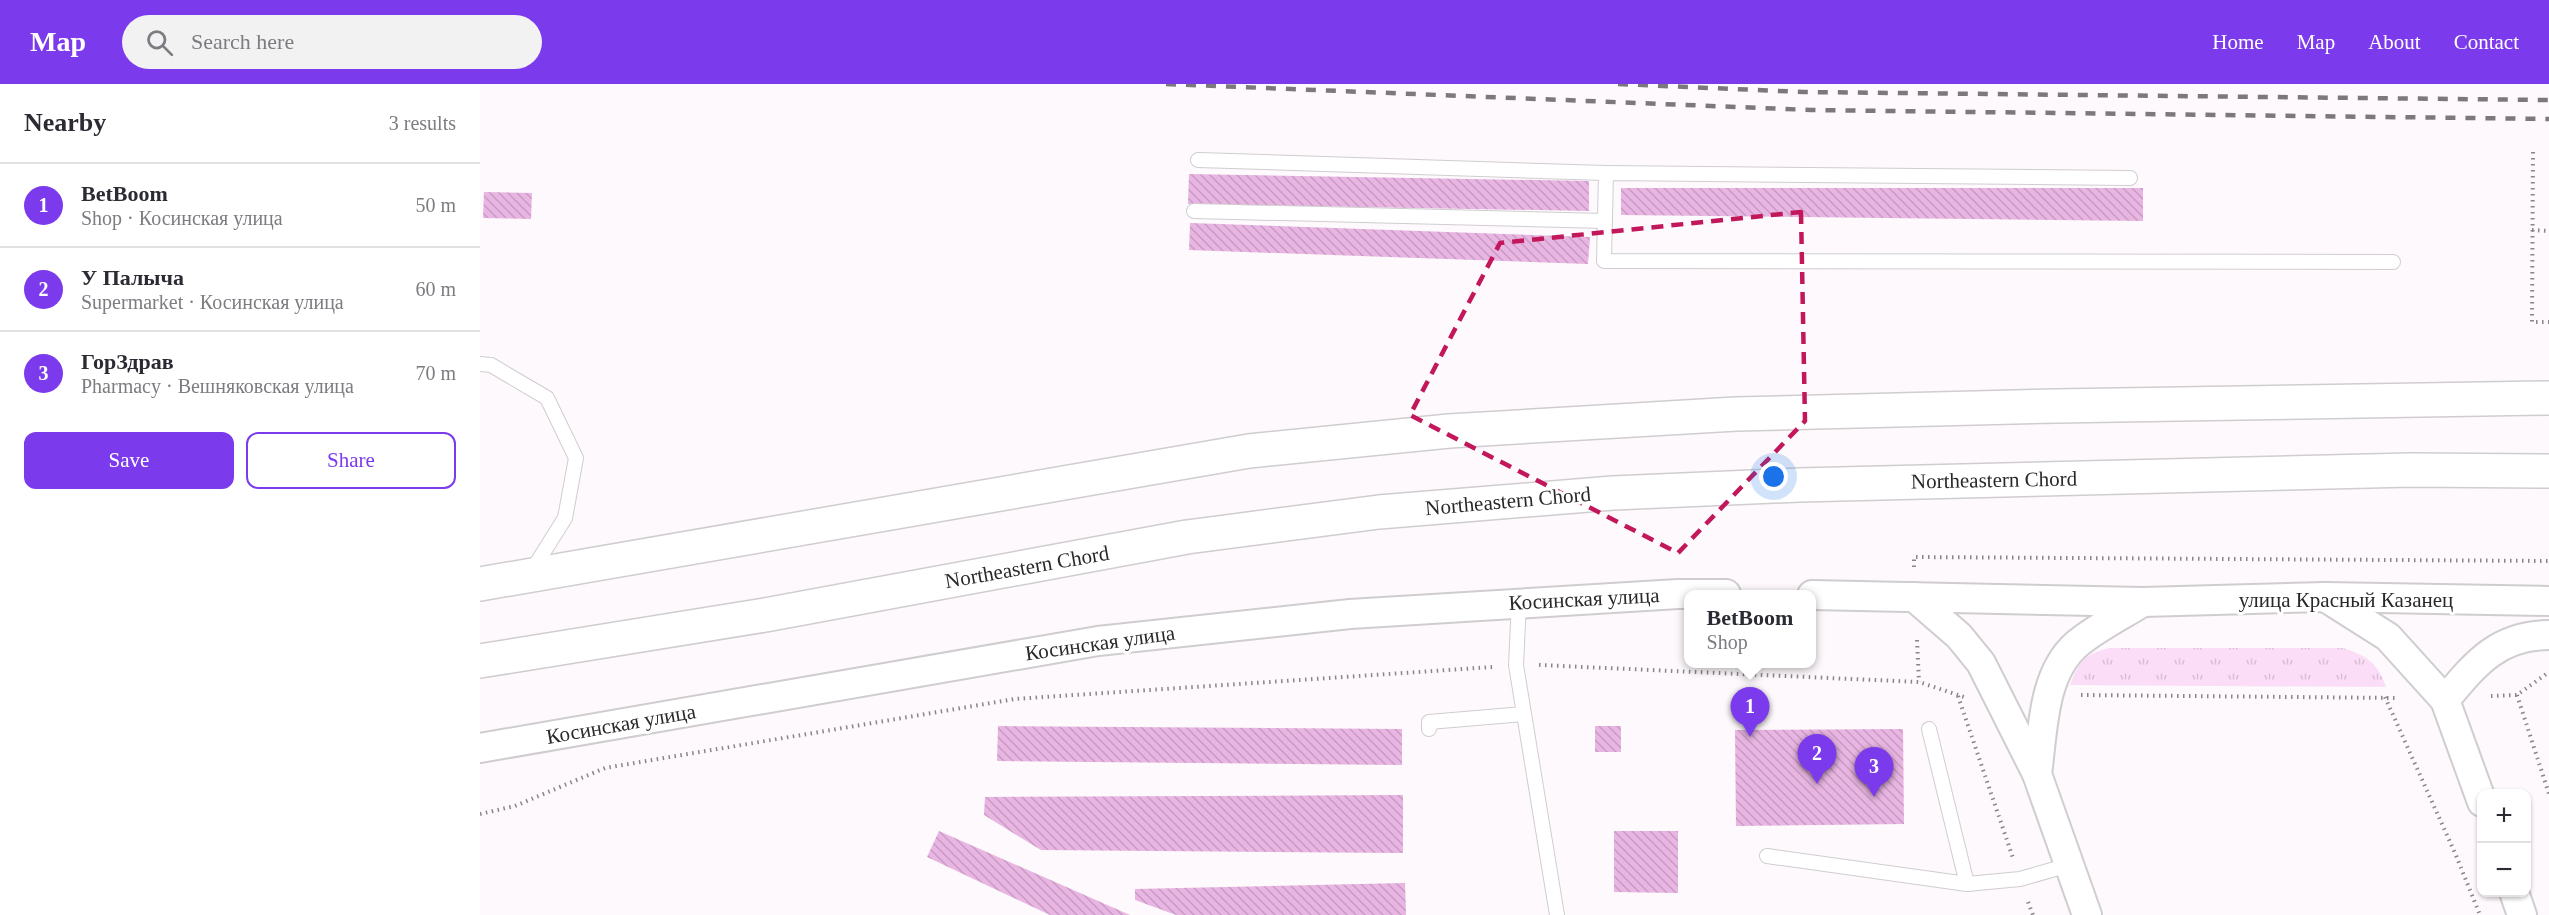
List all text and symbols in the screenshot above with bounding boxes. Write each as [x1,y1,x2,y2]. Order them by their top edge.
search box [122,15,542,69]
text: Map [30,26,86,57]
icon: search [143,26,176,59]
text: Search here [191,29,294,54]
text: Home [2212,30,2264,54]
text: Map [2297,30,2335,54]
text: About [2368,30,2421,54]
text: Contact [2454,30,2519,54]
text: Nearby [24,108,106,137]
text: 3 results [389,112,456,134]
text: BetBoom [81,181,168,206]
text: 1 [39,194,49,216]
text: 50 m [415,194,456,216]
text: Shop · Косинская улица [81,207,283,229]
text: У Палыча [81,265,184,290]
text: 2 [39,278,49,300]
text: 60 m [415,278,456,300]
text: Supermarket · Косинская улица [81,291,344,313]
text: ГорЗдрав [81,349,174,374]
text: 3 [39,362,49,384]
text: 70 m [415,362,456,384]
text: Pharmacy · Вешняковская улица [81,375,354,397]
button: Save [24,432,234,489]
button: Share [246,432,456,489]
your location [1759,462,1788,491]
street label: Northeastern Chord [1911,467,2078,493]
street label: Northeastern Chord [1424,482,1592,520]
street label: Northeastern Chord [943,541,1111,593]
street label: Косинская улица [1508,583,1661,615]
street label: улица Красный Казанец [2239,588,2453,612]
popup [1684,590,1816,668]
text: BetBoom [1707,605,1793,630]
street label: Косинская улица [1024,621,1177,665]
text: Shop [1707,631,1748,653]
pin: 1 [1730,688,1770,737]
street label: Косинская улица [545,699,698,749]
pin: 2 [1798,734,1836,784]
pin: 3 [1854,748,1894,797]
map controls [2477,789,2531,897]
button: + [2477,789,2531,843]
button: − [2477,843,2531,897]

